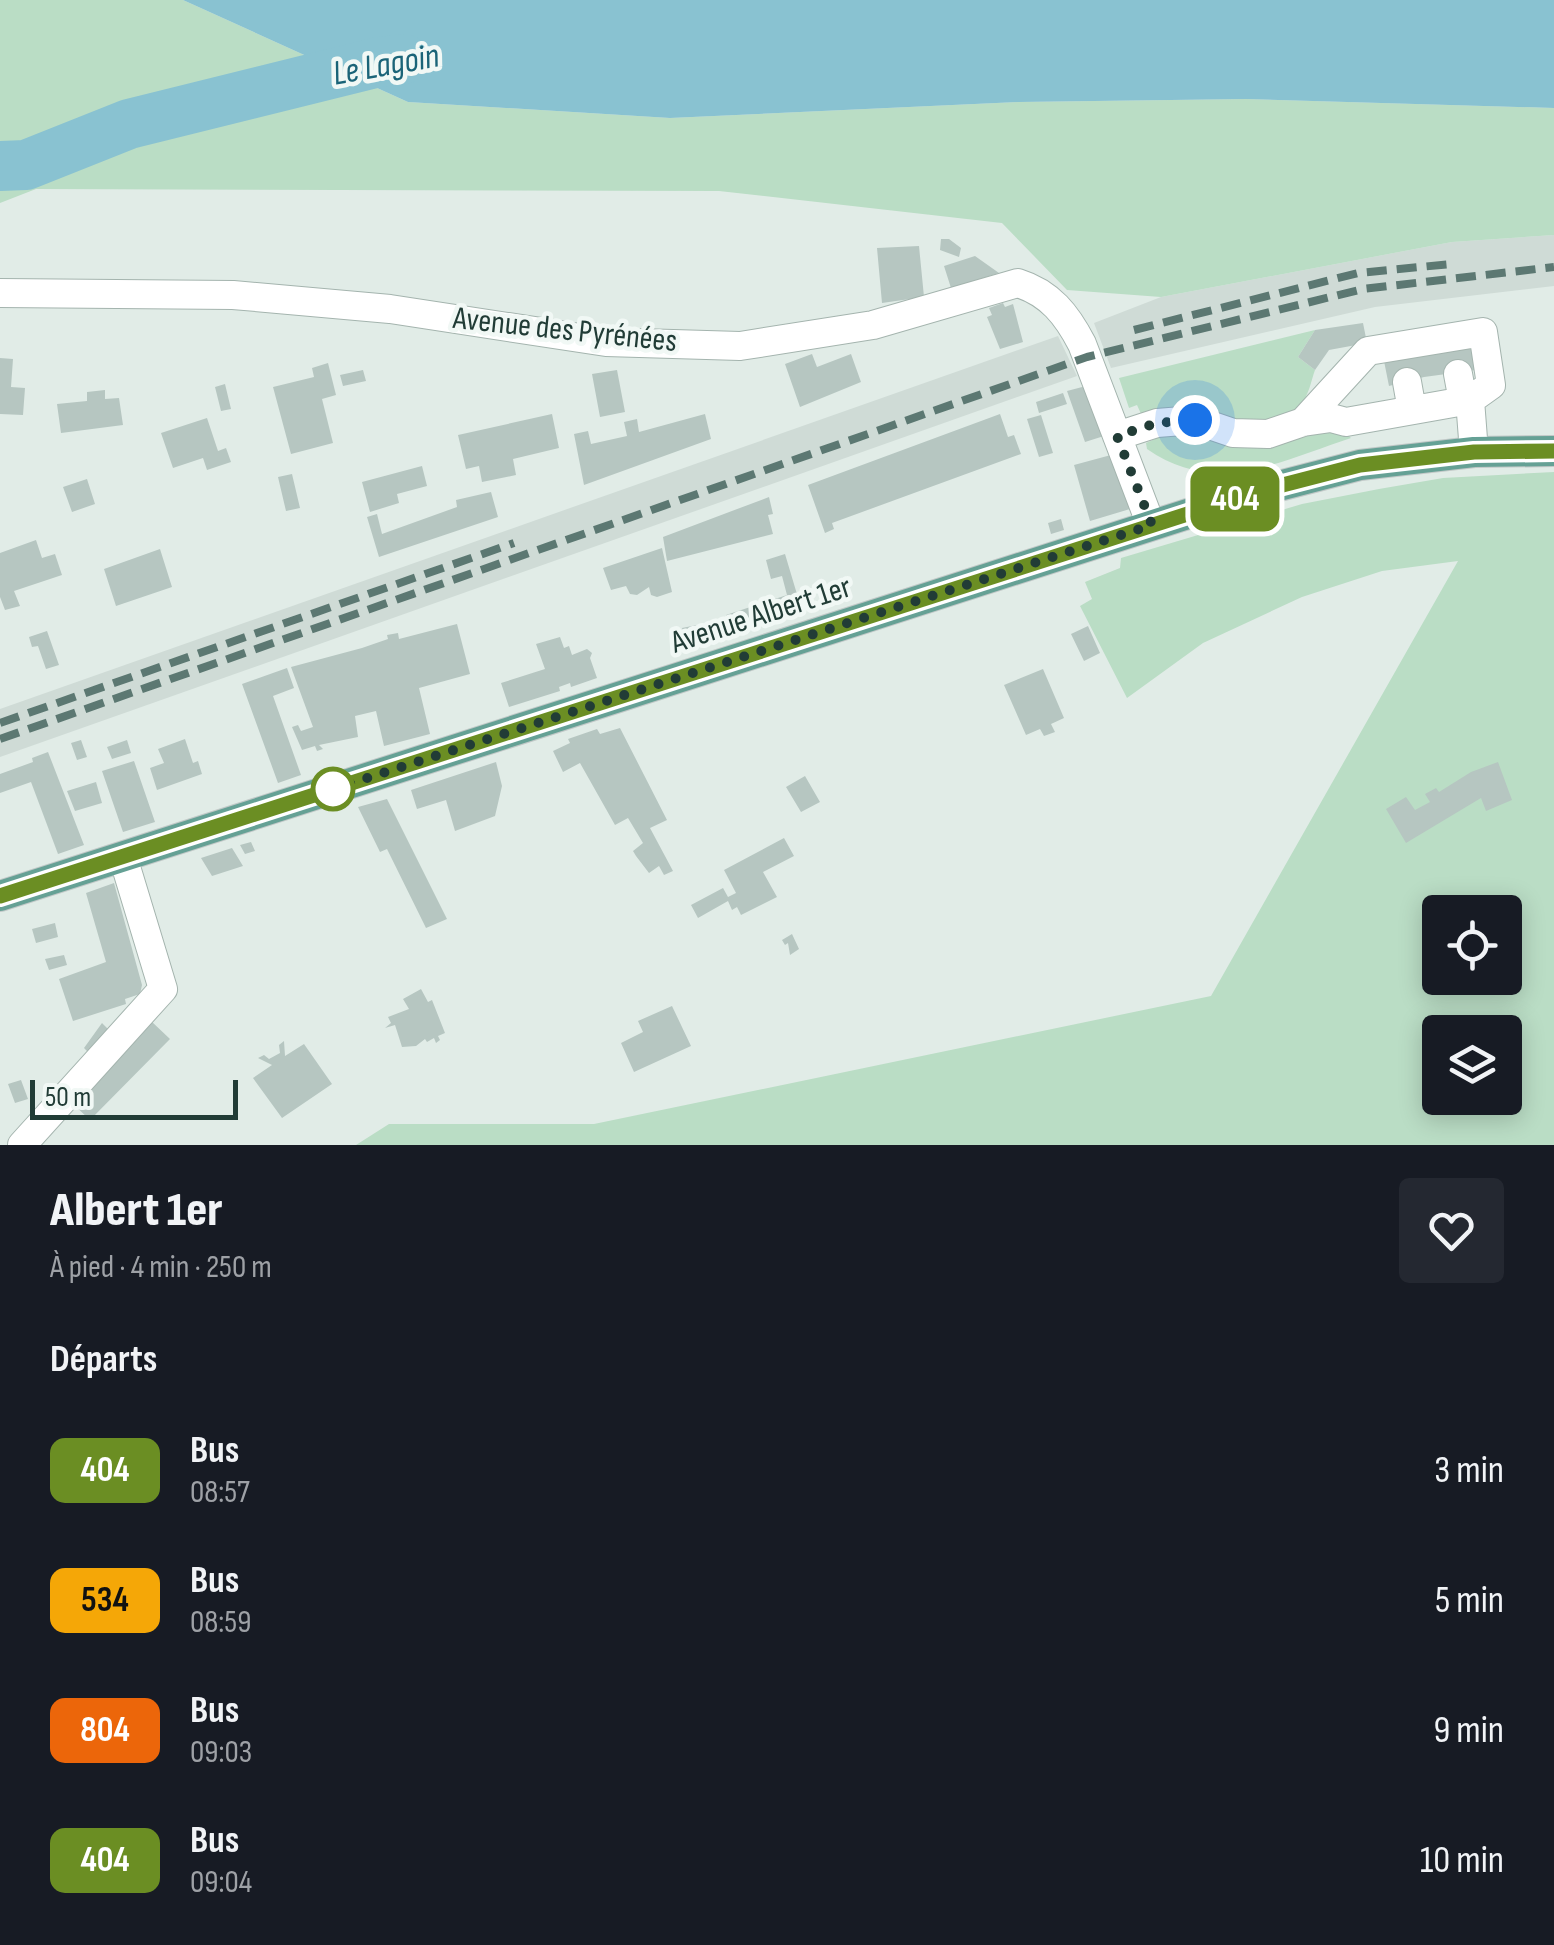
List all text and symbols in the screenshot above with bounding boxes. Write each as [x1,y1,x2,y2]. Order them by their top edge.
water label: Le Lagoin [329,35,443,95]
street label: Avenue des Pyrénées [450,299,679,361]
your location [1170,395,1220,445]
line badge: 404 [1178,466,1292,532]
text: 404 [1210,478,1260,521]
street label: Avenue Albert 1er [665,568,856,663]
unlabelled marker [312,768,354,810]
map controls [1422,895,1522,1115]
button: locate [1422,895,1522,995]
button: layers [1422,1015,1522,1115]
scale bar [30,1075,238,1120]
text: 50 m [45,1081,91,1114]
button: heart [1399,1178,1504,1283]
text: Albert 1er [50,1182,223,1239]
text: À pied · 4 min · 250 m [50,1248,272,1287]
text: Départs [50,1337,157,1382]
text: Bus [190,1428,239,1473]
text: 3 min [1434,1448,1504,1493]
text: 404 [80,1449,130,1492]
text: 08:57 [190,1473,250,1512]
text: Bus [190,1558,239,1603]
text: 5 min [1435,1578,1504,1623]
text: 534 [81,1579,129,1622]
text: 08:59 [190,1603,251,1642]
text: Bus [190,1688,239,1733]
text: 9 min [1433,1708,1504,1753]
text: 804 [80,1709,130,1752]
text: 09:03 [190,1733,252,1772]
text: Bus [190,1818,239,1863]
text: 10 min [1420,1838,1504,1883]
text: 404 [80,1839,130,1882]
text: 09:04 [190,1863,252,1902]

